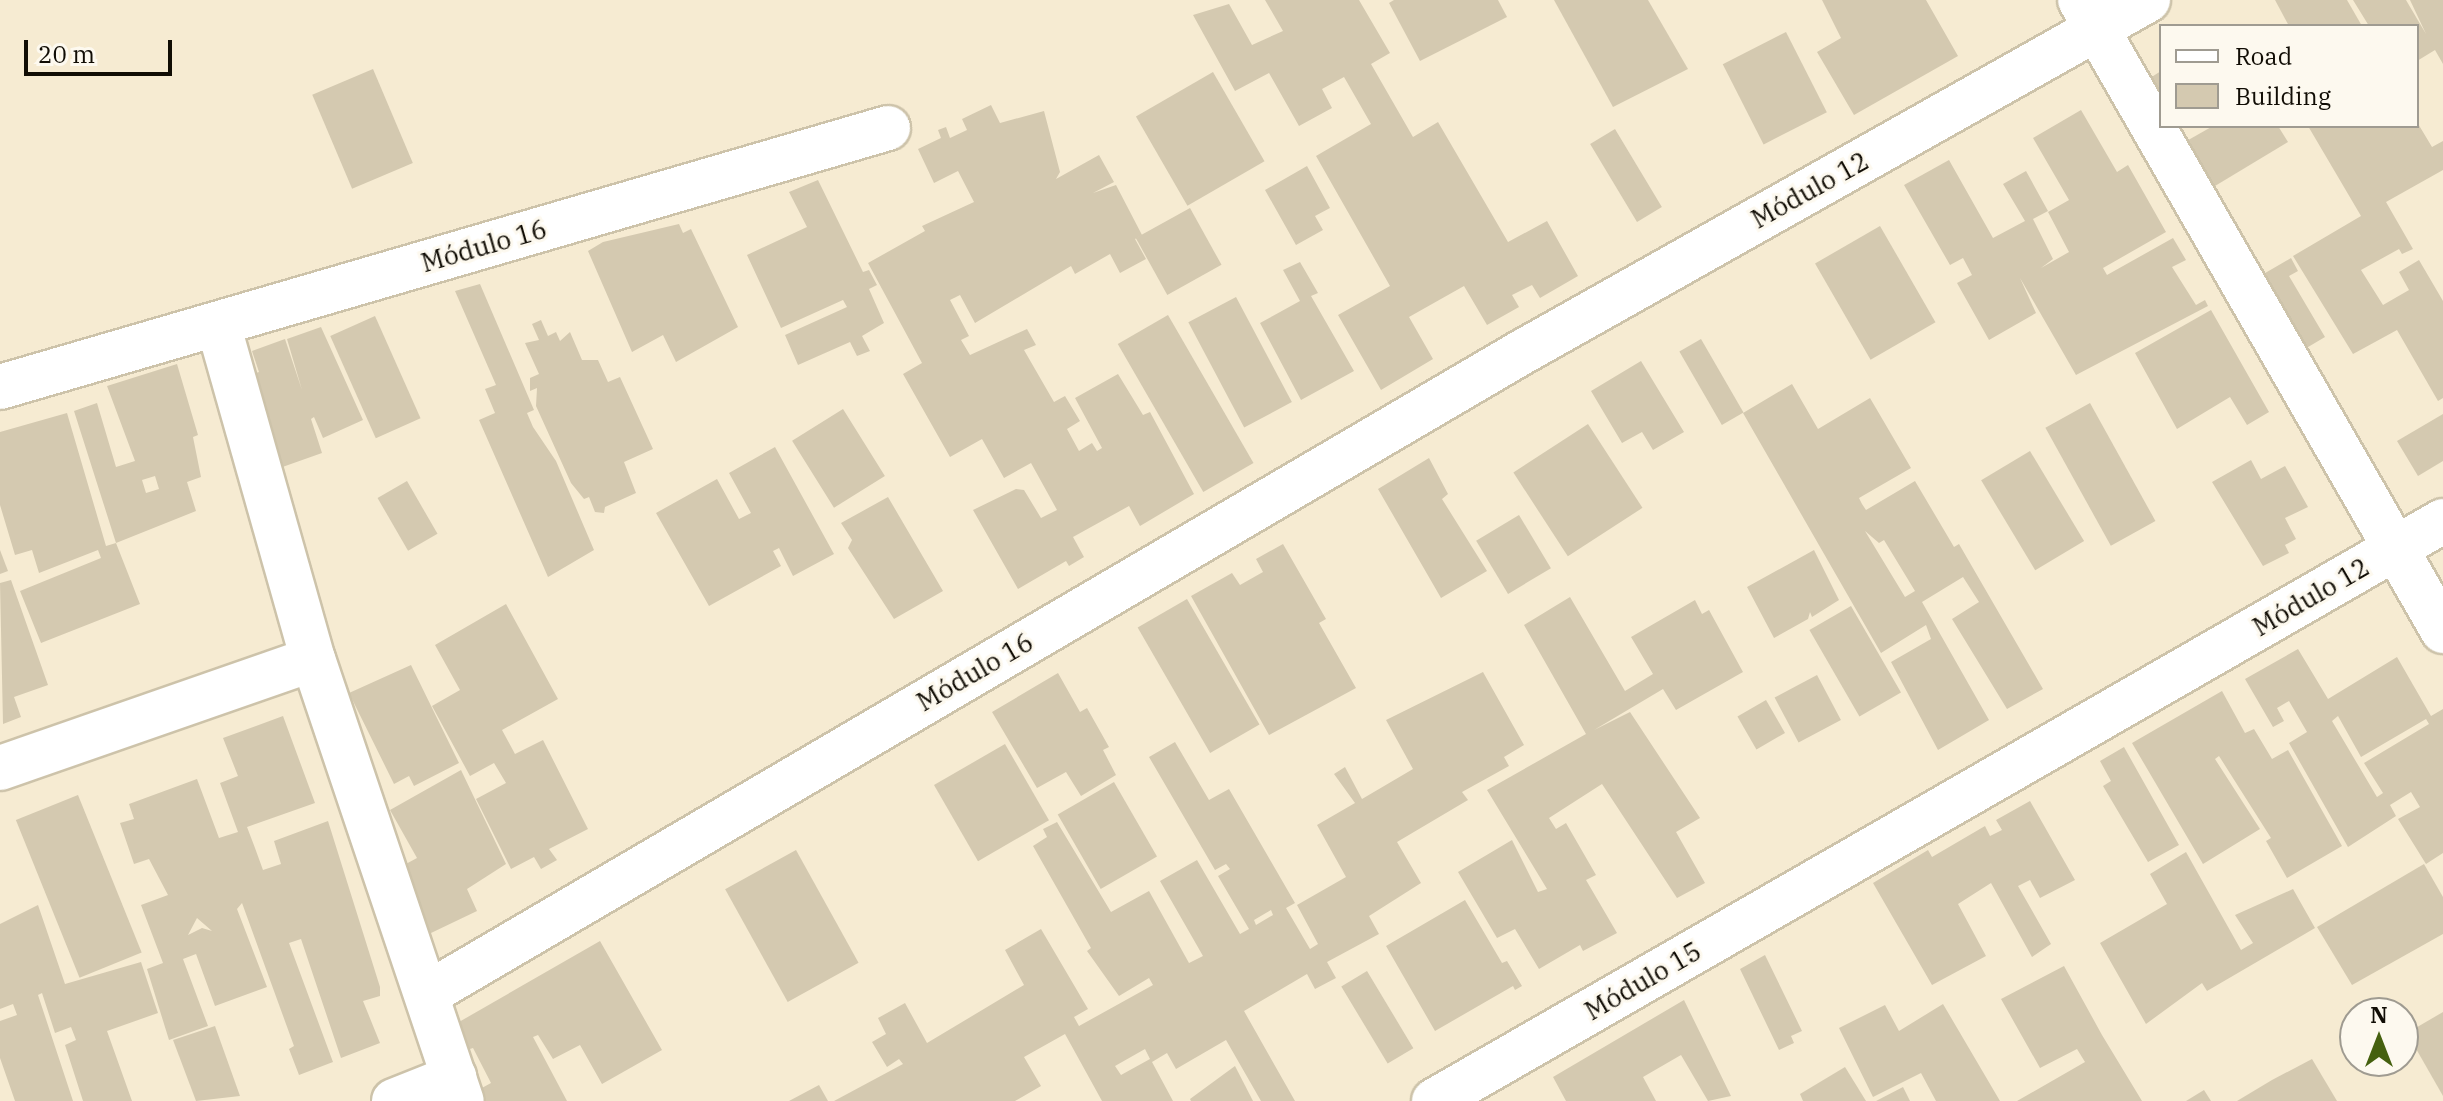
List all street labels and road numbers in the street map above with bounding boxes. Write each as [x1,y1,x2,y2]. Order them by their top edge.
street label: Módulo 12 [1746,145,1874,235]
street label: Módulo 16 [418,213,550,279]
street label: Módulo 12 [2247,551,2375,643]
street label: Módulo 16 [911,626,1039,718]
street label: Módulo 15 [1579,935,1707,1027]

